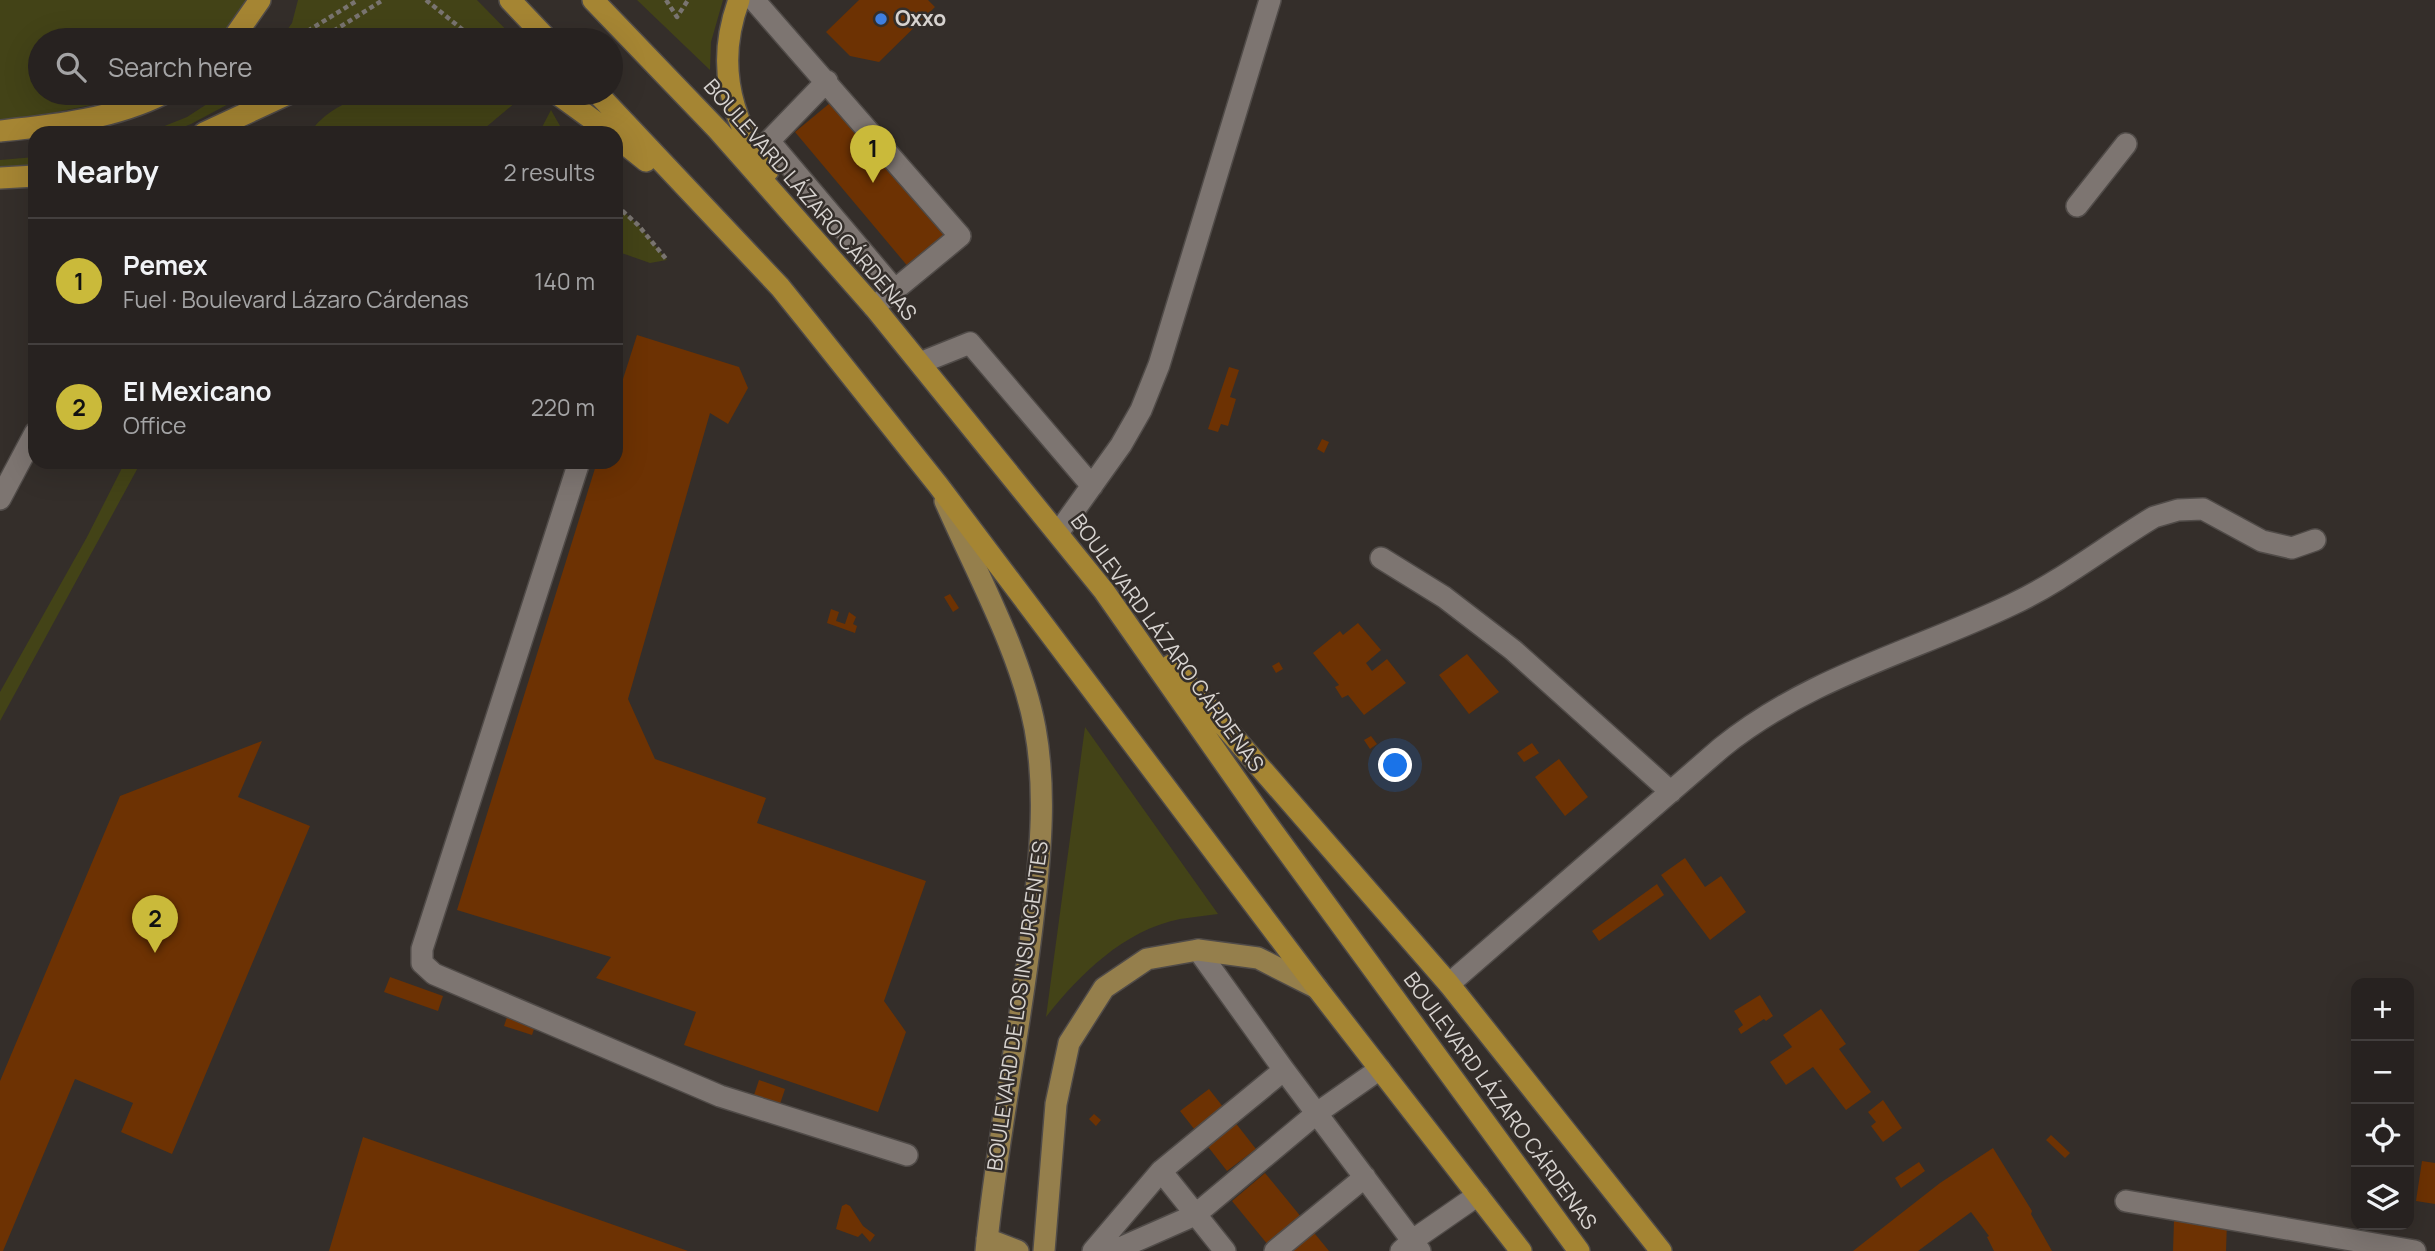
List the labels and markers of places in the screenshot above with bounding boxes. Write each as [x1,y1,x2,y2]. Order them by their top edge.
place label: Oxxo [895,4,946,32]
marker: Oxxo [873,11,889,27]
pin: 1 [850,125,896,183]
pin: 2 [132,895,178,953]

